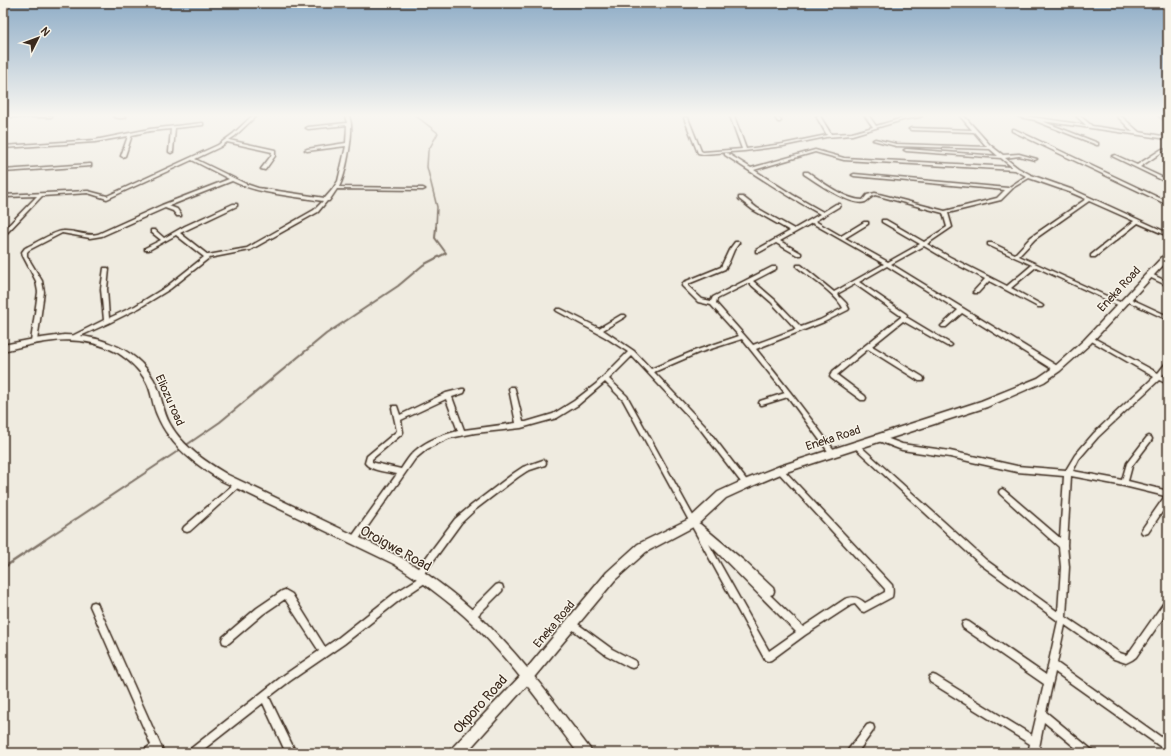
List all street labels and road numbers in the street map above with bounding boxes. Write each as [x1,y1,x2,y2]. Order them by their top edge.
street label: Eneka Road [1094,263,1144,315]
street label: Eliozu road [152,372,188,428]
street label: Eneka Road [804,423,863,454]
street label: Oroigwe Road [357,522,435,575]
street label: Eneka Road [530,598,579,651]
street label: Okporo Road [450,671,511,737]

